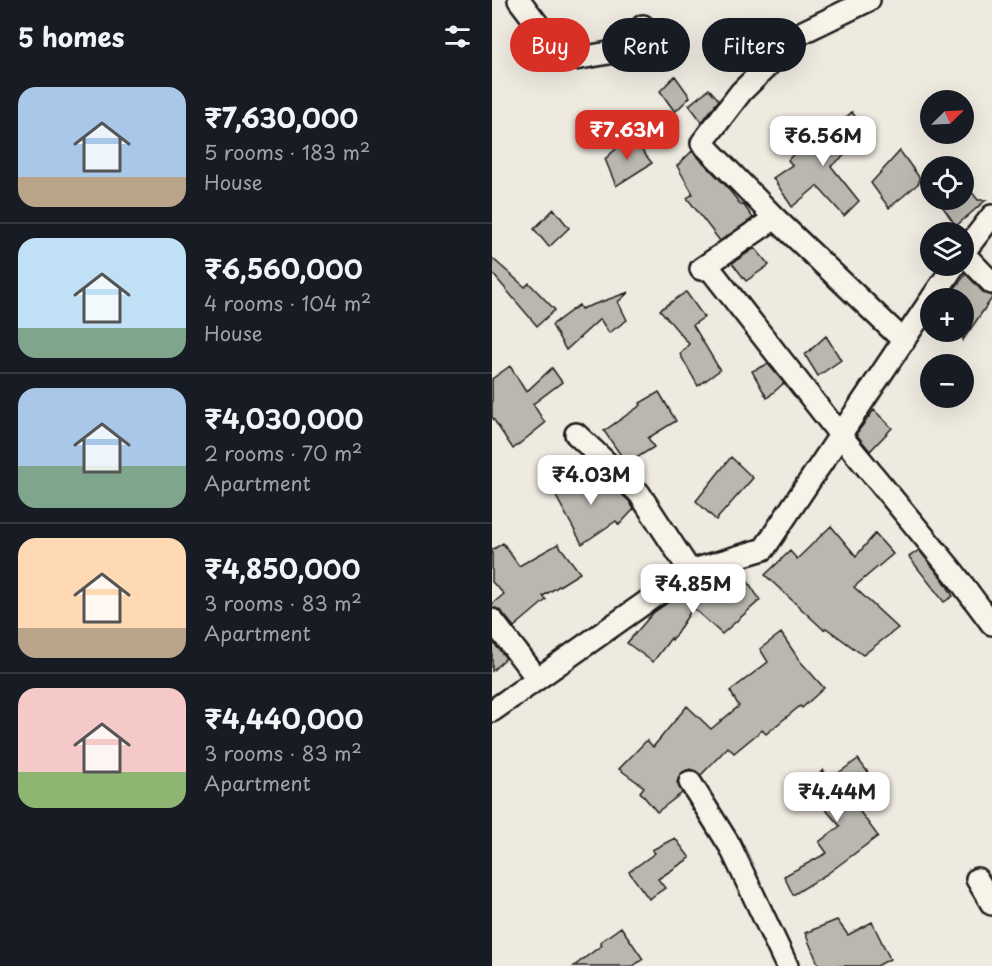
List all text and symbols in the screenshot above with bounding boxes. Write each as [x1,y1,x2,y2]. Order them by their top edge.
text: 5 homes [18,17,124,56]
chip: Buy [510,18,590,72]
chip: Rent [602,18,690,72]
chip: Filters [702,18,806,72]
icon: filters [441,20,474,53]
north arrow [920,90,974,144]
map controls [920,90,974,408]
text: ₹7,630,000 [204,98,358,137]
pin: ₹7.63M [578,110,676,161]
icon: home [66,111,138,183]
text: ₹7.63M [589,114,665,144]
pin: ₹6.56M [774,116,872,167]
text: ₹6.56M [784,120,862,150]
text: 5 rooms · 183 m² [204,137,370,167]
button: locate [920,156,974,210]
text: House [204,167,263,197]
button: layers [920,222,974,276]
text: ₹6,560,000 [204,249,363,288]
icon: home [66,262,138,334]
text: 4 rooms · 104 m² [204,288,371,318]
button: + [920,288,974,342]
text: House [204,318,263,348]
button: − [920,354,974,408]
text: ₹4,030,000 [204,399,363,438]
icon: home [66,412,138,484]
text: 2 rooms · 70 m² [204,438,362,468]
pin: ₹4.03M [542,455,640,506]
text: ₹4.03M [552,459,630,489]
text: Apartment [204,468,311,498]
text: ₹4,850,000 [204,549,361,588]
icon: home [66,562,138,634]
pin: ₹4.85M [644,564,742,615]
text: ₹4.85M [655,568,731,598]
text: 3 rooms · 83 m² [204,588,362,618]
text: Apartment [204,618,311,648]
text: ₹4,440,000 [204,699,363,738]
icon: home [66,712,138,784]
text: 3 rooms · 83 m² [204,738,362,768]
text: Apartment [204,768,311,798]
pin: ₹4.44M [788,772,886,823]
text: ₹4.44M [798,776,876,806]

